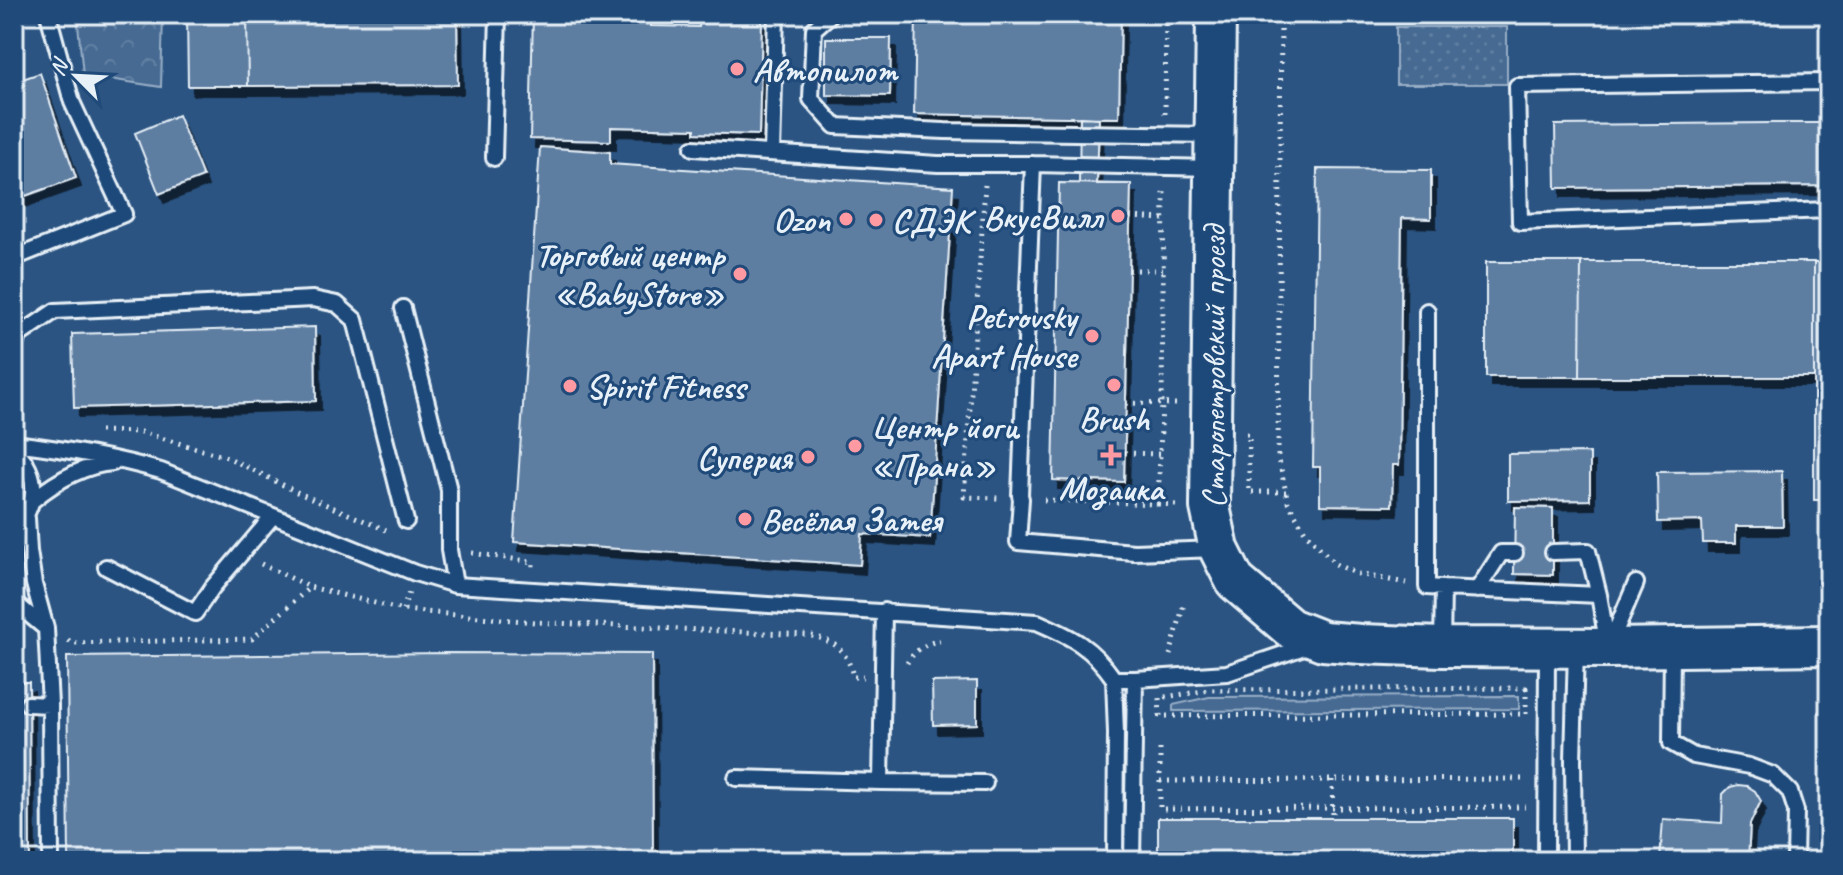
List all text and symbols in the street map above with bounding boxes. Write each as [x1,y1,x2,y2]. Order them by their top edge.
north arrow [36,36,116,116]
place label: Автопилот [753,48,899,91]
text: N [43,53,76,80]
marker: Автопилот [728,60,746,78]
place label: ВкусВилл [984,195,1105,238]
place label: Ozon [773,198,831,241]
place label: СДЭК [892,199,977,242]
marker: ВкусВилл [1109,207,1127,225]
marker: Ozon [837,210,855,228]
marker: СДЭК [867,211,885,229]
street label: Старопетровский проезд [1192,223,1235,508]
place label: Торговый центр «BabyStore» [535,233,726,315]
marker: Торговый центр «BabyStore» [731,265,749,283]
place label: Petrovsky Apart House [931,295,1080,377]
marker: Petrovsky Apart House [1083,327,1101,345]
place label: Spirit Fitness [586,365,748,408]
marker: Brush [1105,376,1123,394]
marker: Spirit Fitness [561,377,579,395]
place label: Brush [1079,397,1150,440]
place label: Центр йоги «Прана» [871,405,1020,487]
place label: Суперия [697,436,793,479]
marker: Центр йоги «Прана» [846,437,864,455]
marker: Мозаика [1102,446,1120,464]
marker: Суперия [799,448,817,466]
place label: Мозаика [1059,467,1166,511]
place label: Весёлая Затея [761,498,944,541]
marker: Весёлая Затея [736,510,754,528]

